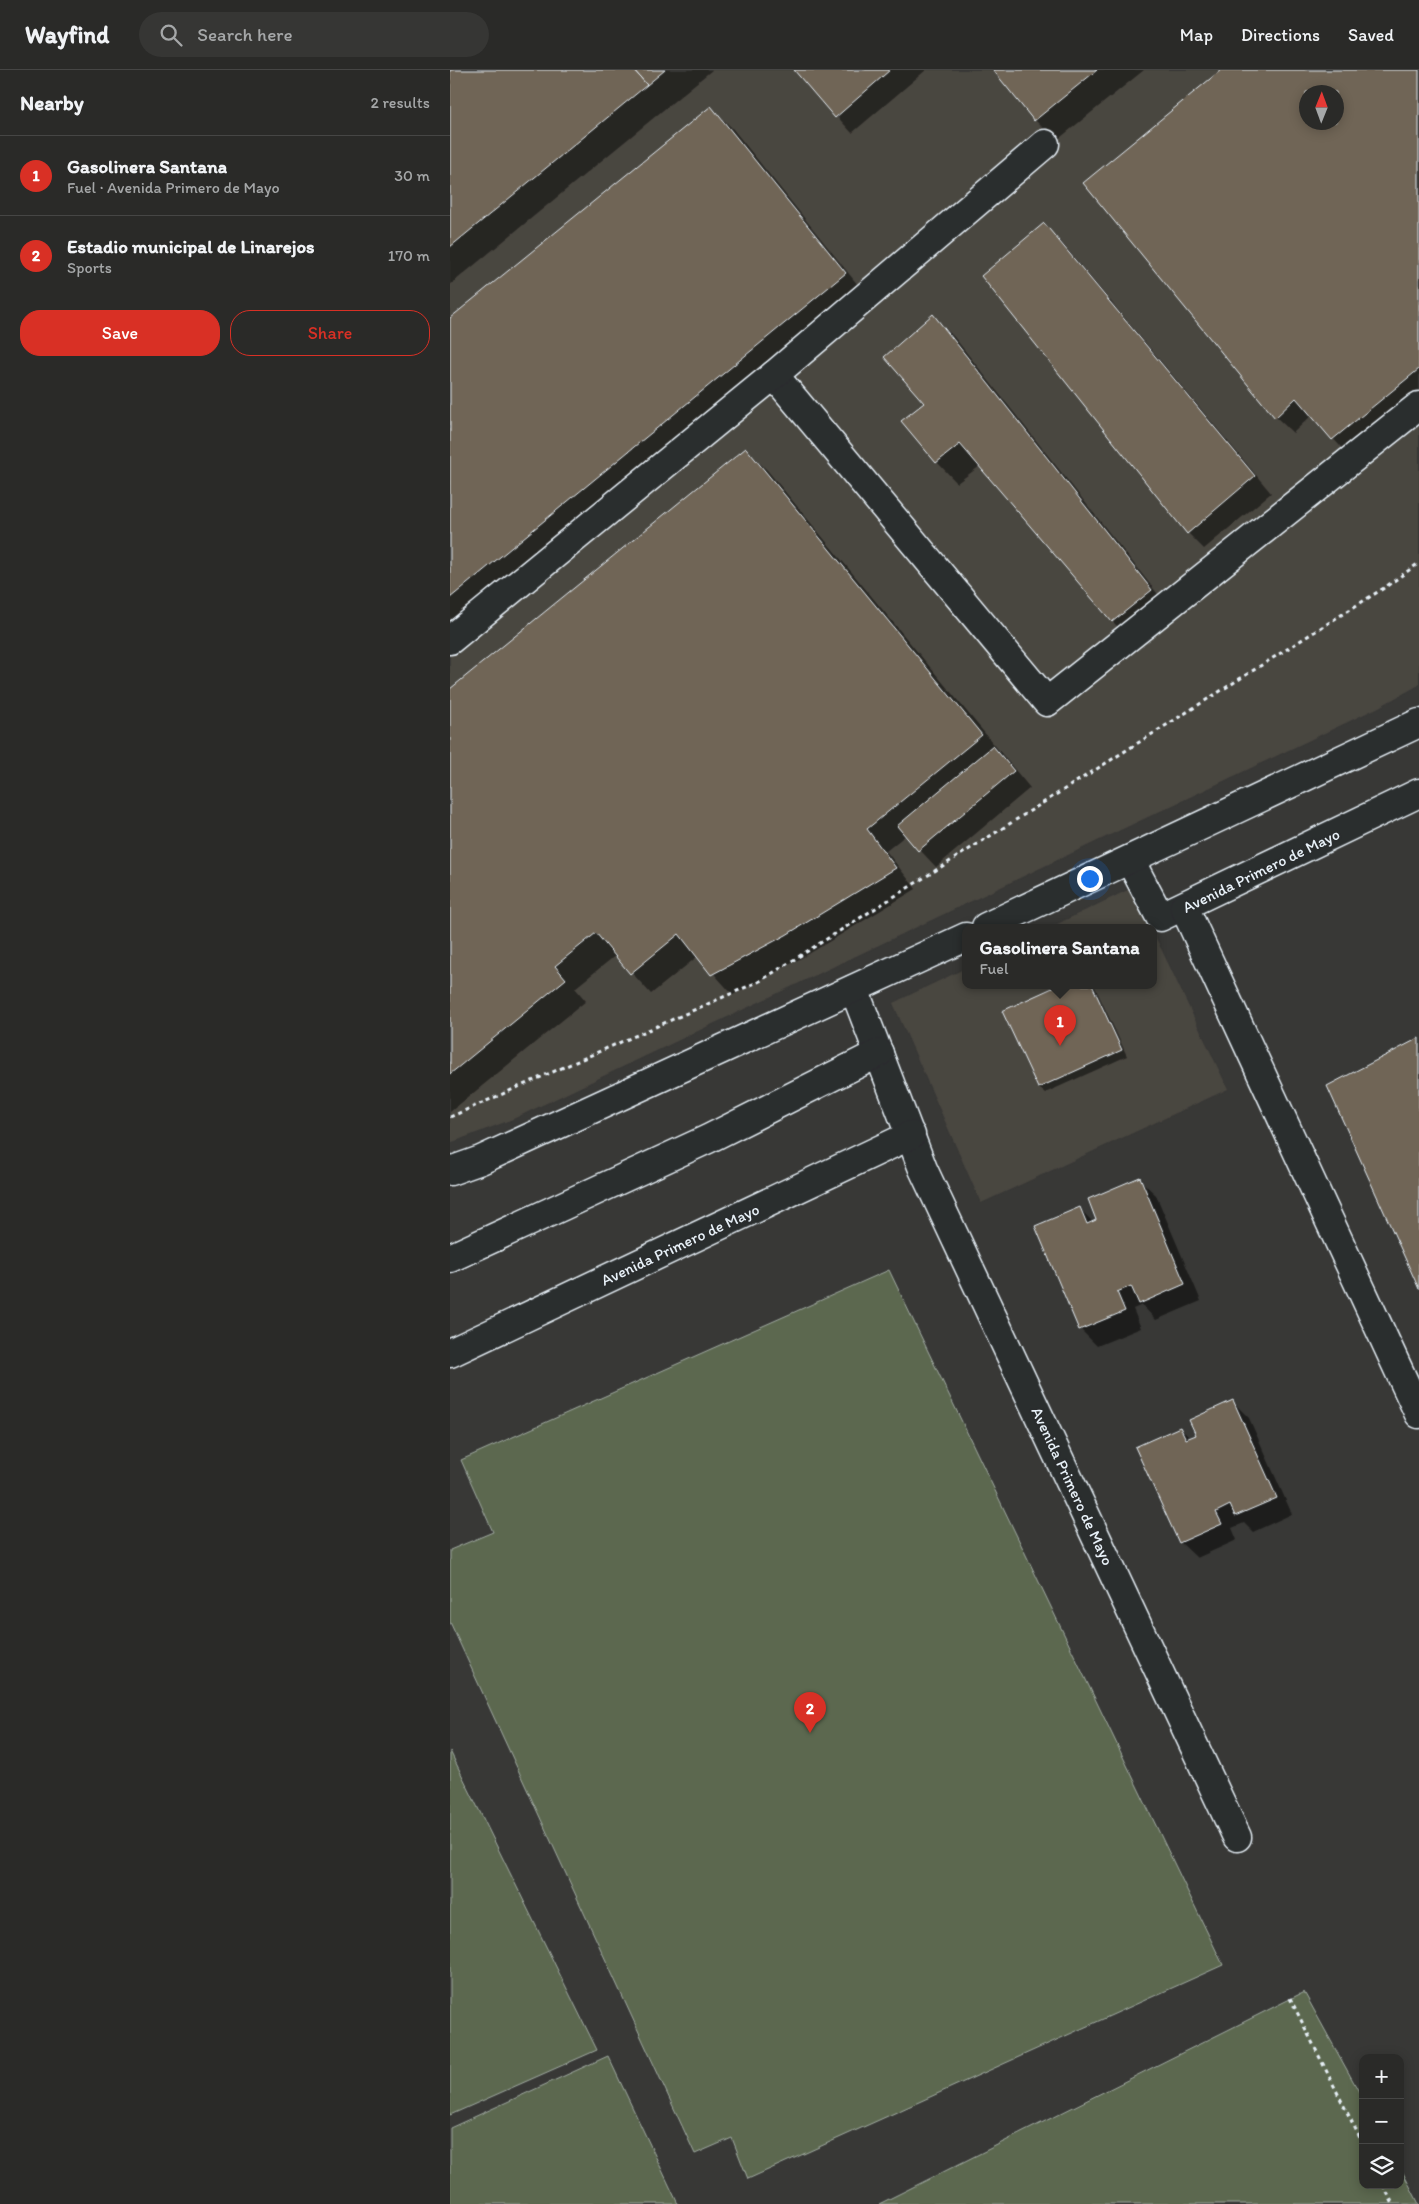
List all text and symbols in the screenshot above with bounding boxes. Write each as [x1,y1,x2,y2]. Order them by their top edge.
search box [139,12,489,57]
text: Wayfind [25,20,109,49]
icon: search [157,21,185,49]
text: Search here [197,23,293,46]
text: Map [1180,24,1213,46]
text: Directions [1241,24,1320,46]
text: Saved [1348,24,1394,46]
north arrow [1299,85,1344,130]
text: Nearby [20,90,84,115]
text: 2 results [370,93,430,112]
text: Gasolinera Santana [67,155,227,178]
text: 1 [32,166,40,185]
text: 30 m [394,166,430,185]
text: Fuel · Avenida Primero de Mayo [67,178,280,197]
text: Estadio municipal de Linarejos [67,235,315,258]
text: 2 [32,246,40,265]
text: 170 m [388,246,430,265]
text: Sports [67,258,112,277]
button: Save [20,310,220,356]
button: Share [230,310,430,356]
street label: Avenida Primero de Mayo [1180,824,1343,917]
your location [1077,866,1103,892]
popup [962,924,1157,989]
text: Gasolinera Santana [979,936,1140,959]
text: Fuel [979,959,1008,978]
pin: 1 [1044,1005,1076,1046]
street label: Avenida Primero de Mayo [598,1199,762,1290]
street label: Avenida Primero de Mayo [1027,1404,1118,1568]
pin: 2 [794,1692,826,1733]
map controls [1359,2054,1404,2189]
button: + [1359,2054,1404,2099]
button: − [1359,2099,1404,2144]
button: layers [1359,2144,1404,2189]

